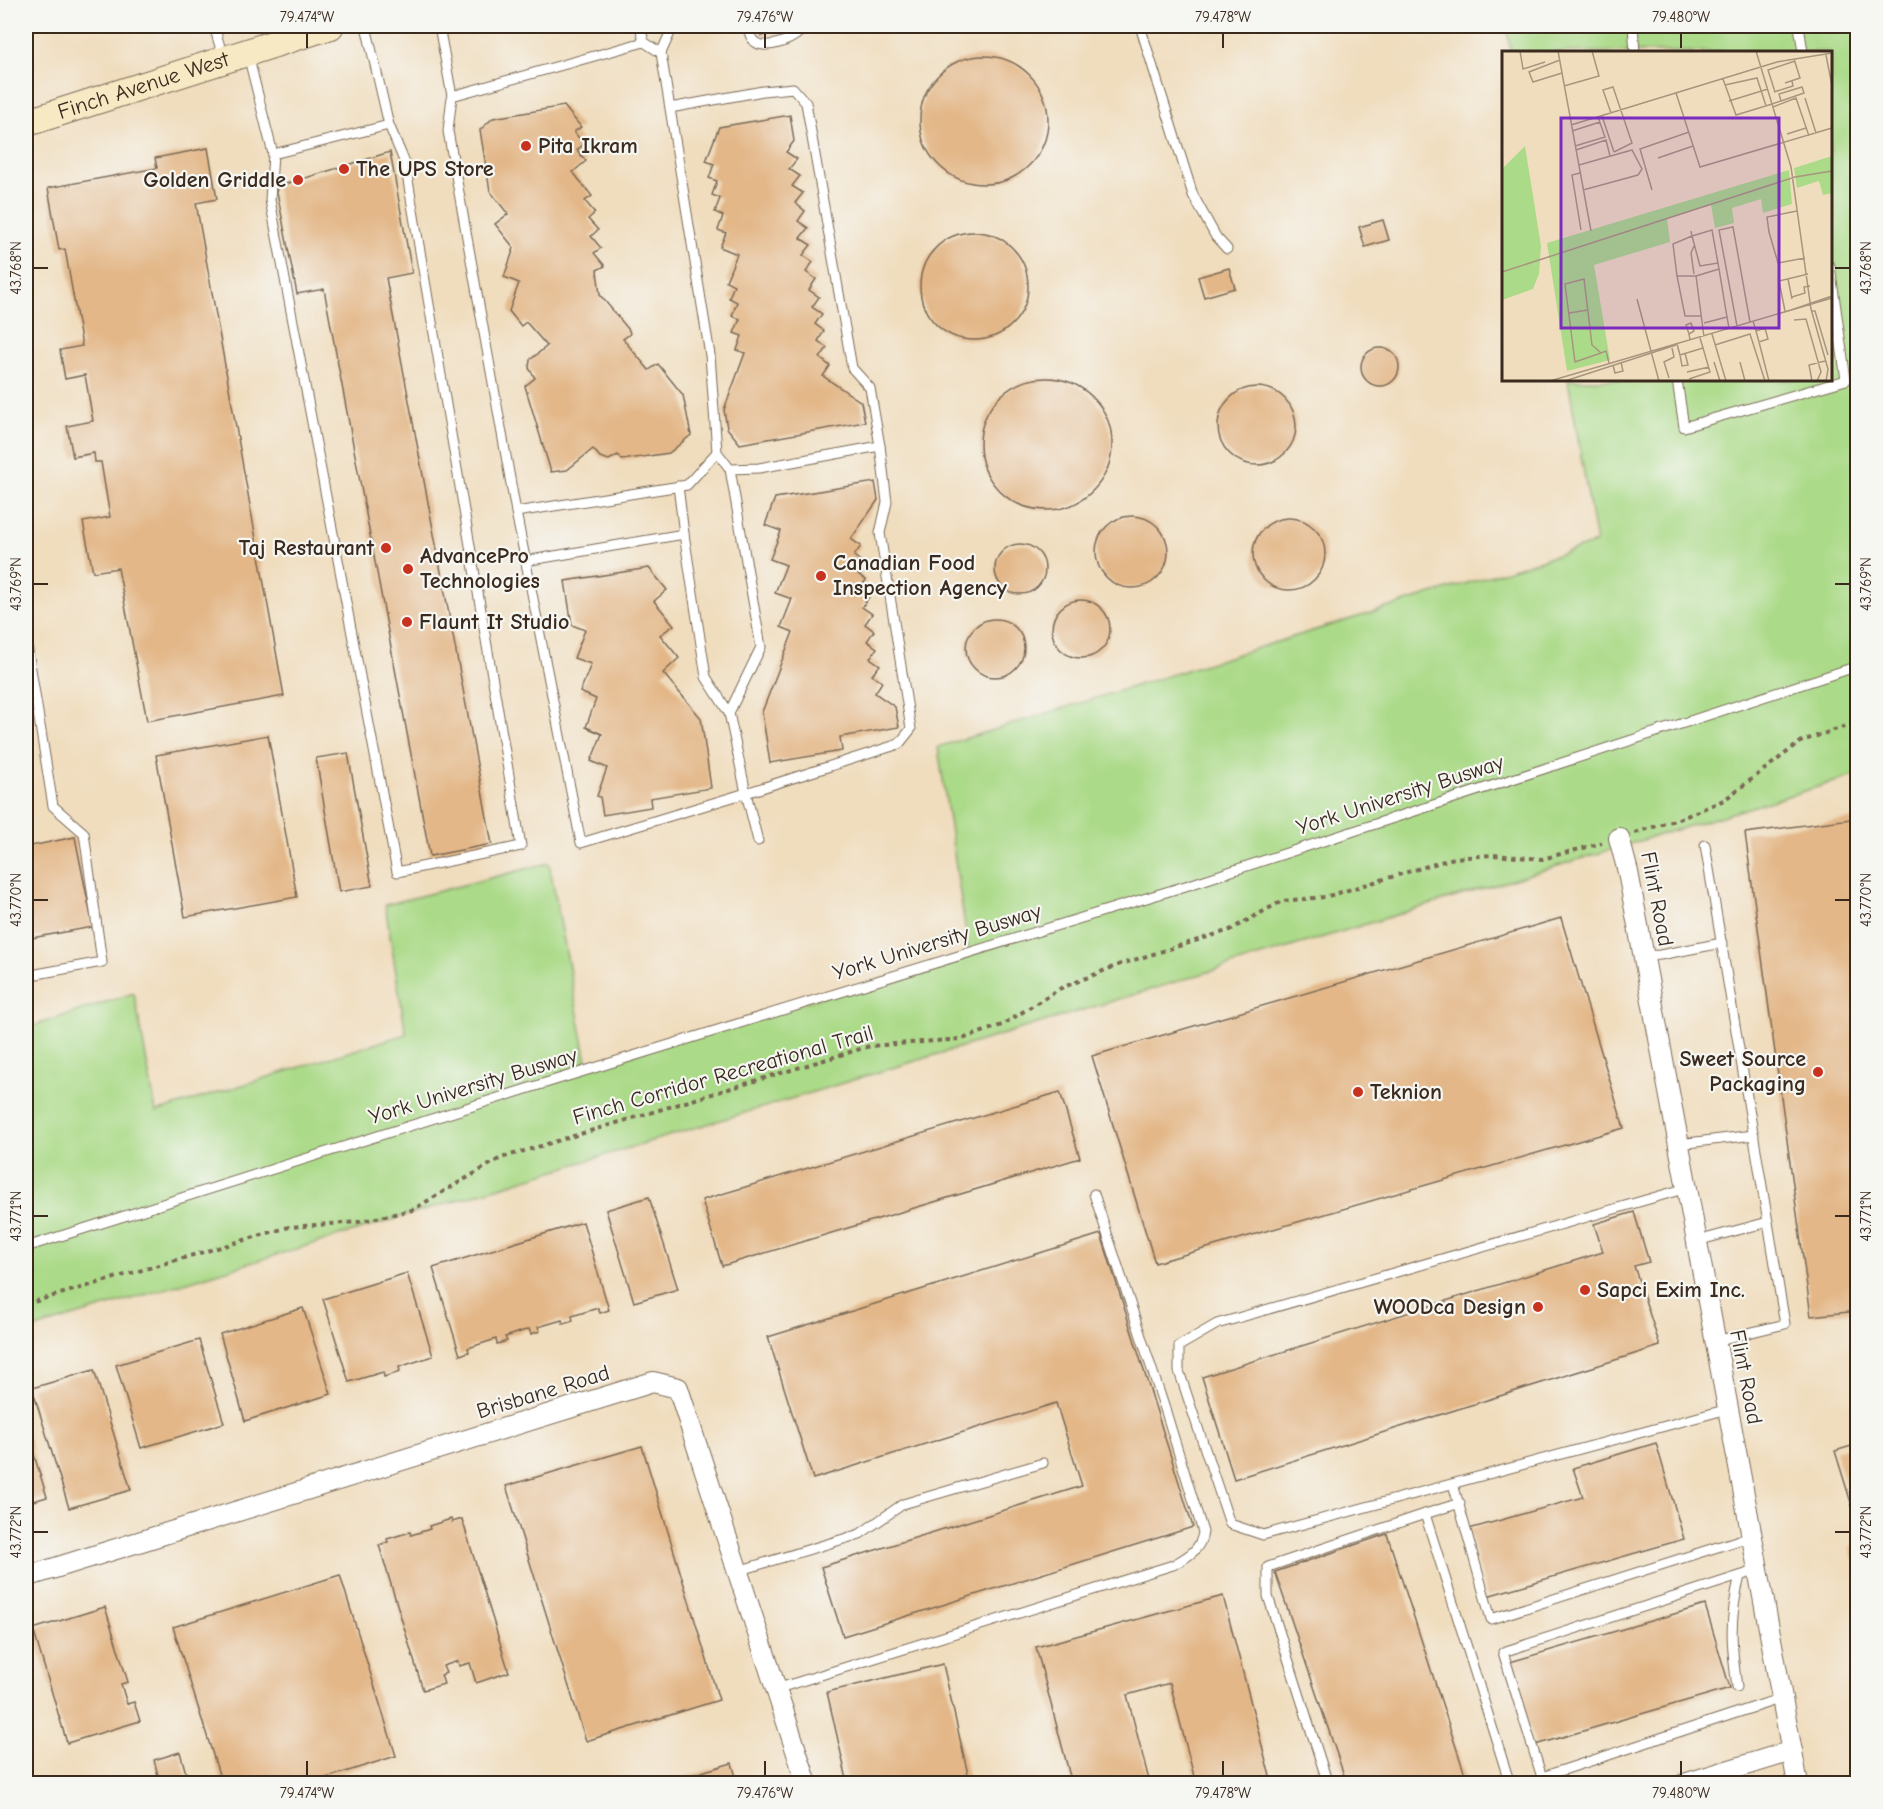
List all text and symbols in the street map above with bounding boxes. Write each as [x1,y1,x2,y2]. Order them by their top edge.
text: 79.474°W [280,8,334,26]
text: 79.476°W [737,8,793,26]
text: 79.478°W [1195,8,1251,26]
text: 79.480°W [1652,8,1710,26]
street label: Finch Avenue West [54,46,233,125]
inset map [1502,51,1832,381]
place label: Pita Ikram [538,133,638,159]
marker: Pita Ikram [519,139,533,153]
place label: The UPS Store [356,156,494,182]
marker: The UPS Store [337,162,351,176]
place label: Golden Griddle [143,167,286,193]
marker: Golden Griddle [291,173,305,187]
text: 43.768°N [7,241,25,295]
text: 43.768°N [1857,241,1875,295]
place label: Taj Restaurant [239,535,375,561]
marker: Taj Restaurant [379,541,393,555]
place label: AdvancePro Technologies [420,543,540,594]
place label: Canadian Food Inspection Agency [833,550,1008,601]
text: 43.769°N [7,557,25,611]
text: 43.769°N [1857,557,1875,611]
marker: AdvancePro Technologies [401,562,415,576]
marker: Canadian Food Inspection Agency [814,569,828,583]
place label: Flaunt It Studio [419,609,569,635]
marker: Flaunt It Studio [400,615,414,629]
street label: York University Busway [1293,749,1507,841]
street label: Flint Road [1635,849,1679,949]
text: 43.770°N [7,873,25,927]
text: 43.770°N [1857,873,1875,927]
street label: York University Busway [830,898,1045,986]
street label: Finch Corridor Recreational Trail [570,1020,876,1130]
street label: York University Busway [366,1042,581,1130]
place label: Sweet Source Packaging [1680,1046,1806,1097]
marker: Sweet Source Packaging [1811,1065,1825,1079]
place label: Teknion [1370,1079,1442,1105]
marker: Teknion [1351,1085,1365,1099]
text: 43.771°N [7,1191,25,1241]
text: 43.771°N [1857,1191,1875,1241]
place label: Sapci Exim Inc. [1597,1277,1745,1303]
marker: Sapci Exim Inc. [1578,1283,1592,1297]
place label: WOODca Design [1374,1294,1526,1320]
marker: WOODca Design [1531,1300,1545,1314]
street label: Flint Road [1724,1327,1768,1427]
street label: Brisbane Road [473,1359,613,1425]
text: 43.772°N [7,1506,25,1558]
text: 43.772°N [1857,1506,1875,1558]
text: 79.474°W [280,1784,334,1802]
text: 79.476°W [737,1784,793,1802]
text: 79.478°W [1195,1784,1251,1802]
text: 79.480°W [1652,1784,1710,1802]

